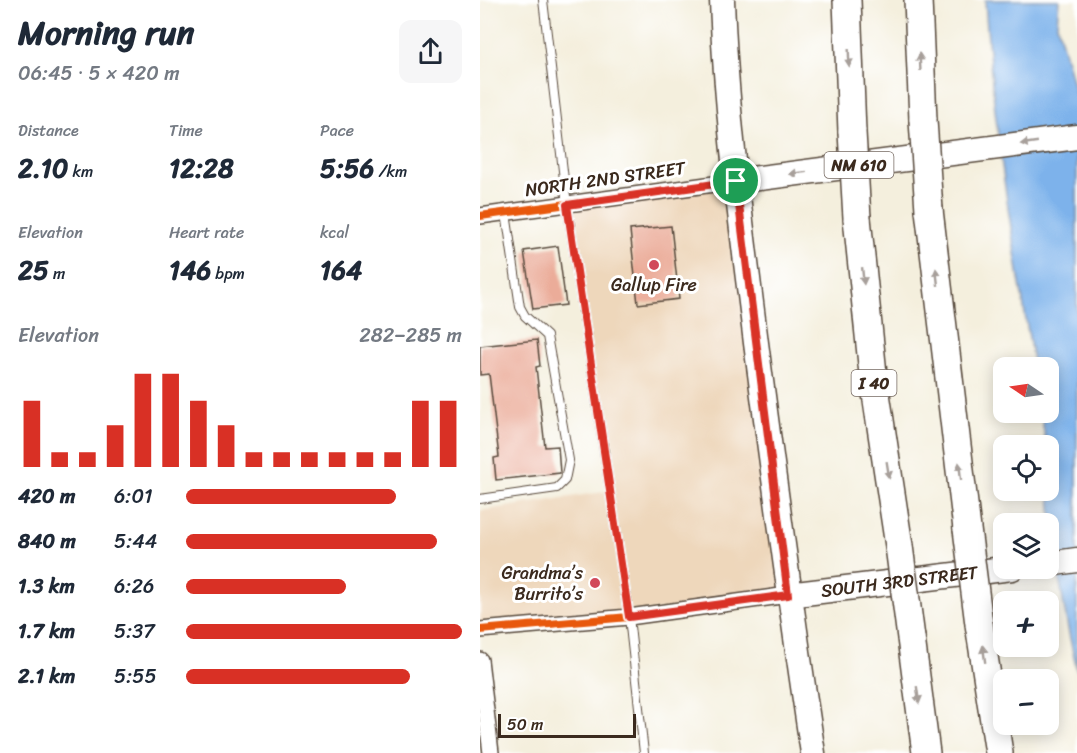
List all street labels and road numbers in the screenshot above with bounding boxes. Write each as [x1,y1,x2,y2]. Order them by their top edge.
street label: NORTH 2ND STREET [523,152,688,206]
road number: NM 610 [824,152,893,178]
road number: I 40 [852,370,896,396]
street label: SOUTH 3RD STREET [819,556,980,607]

